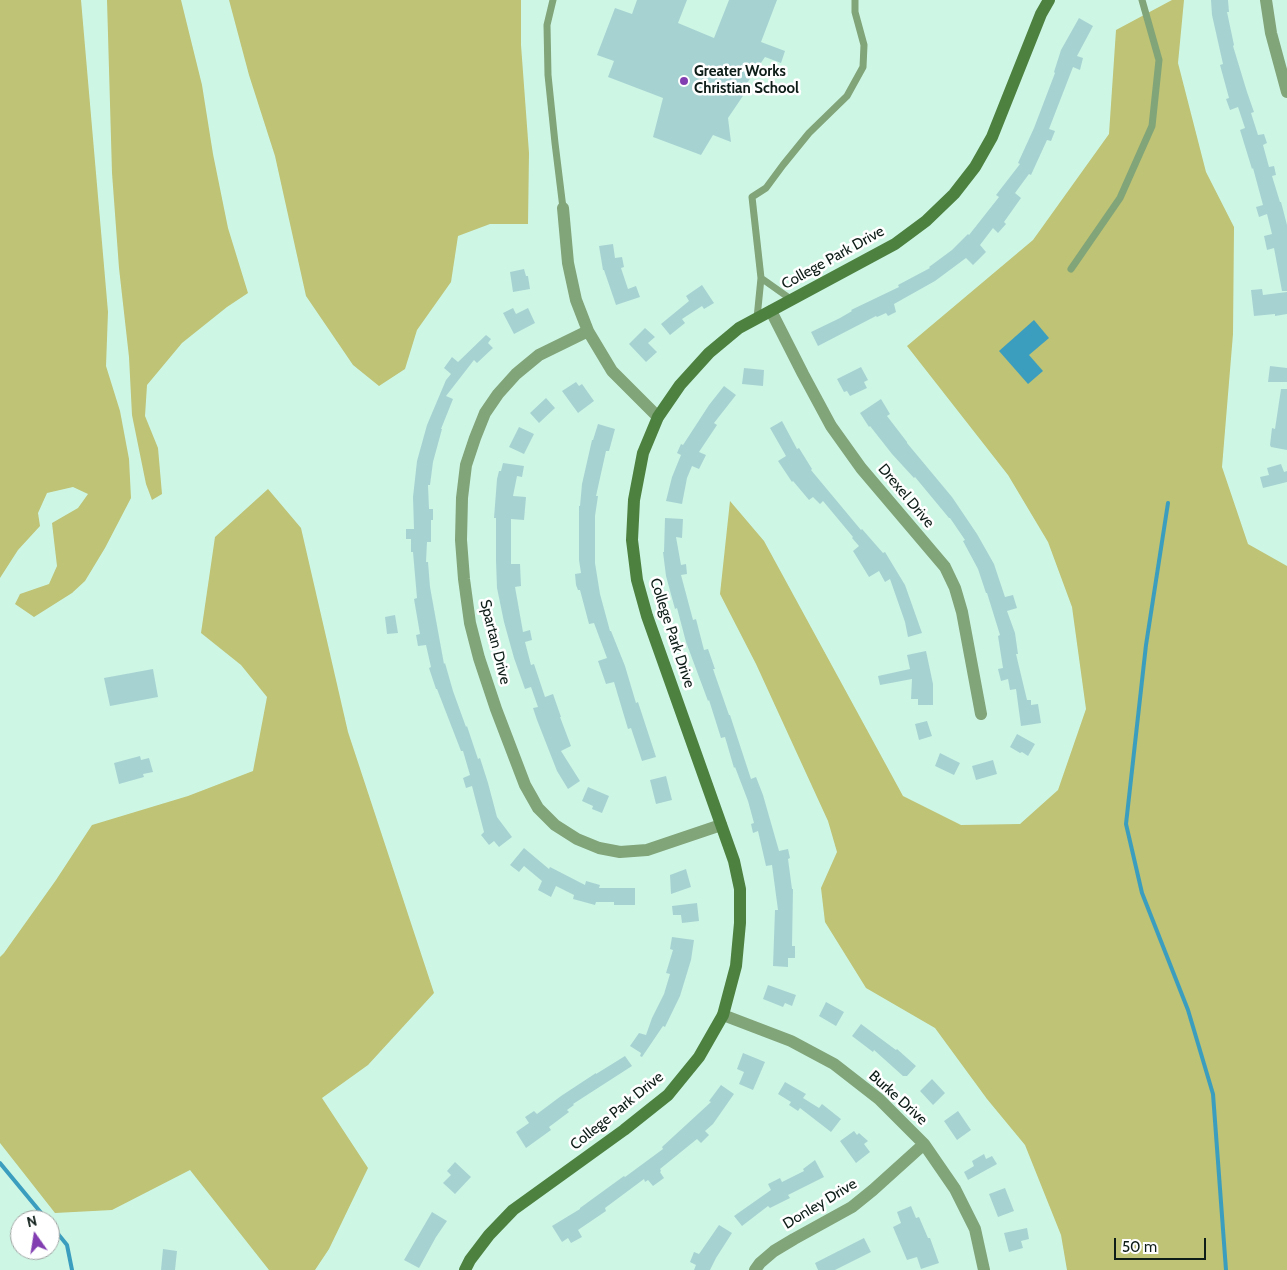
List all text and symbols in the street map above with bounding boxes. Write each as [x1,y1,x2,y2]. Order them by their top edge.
place label: Greater Works Christian School [694,63,799,98]
marker: Greater Works Christian School [678,75,690,87]
street label: College Park Drive [779,222,887,294]
street label: Drexel Drive [874,460,938,532]
street label: College Park Drive [646,576,698,690]
street label: Spartan Drive [476,598,514,686]
street label: Burke Drive [865,1067,931,1129]
street label: College Park Drive [567,1068,667,1154]
street label: Donley Drive [780,1175,860,1233]
north arrow [10,1210,60,1260]
text: N [25,1211,39,1231]
scale bar [1117,1228,1210,1260]
text: 50 m [1122,1238,1157,1256]

